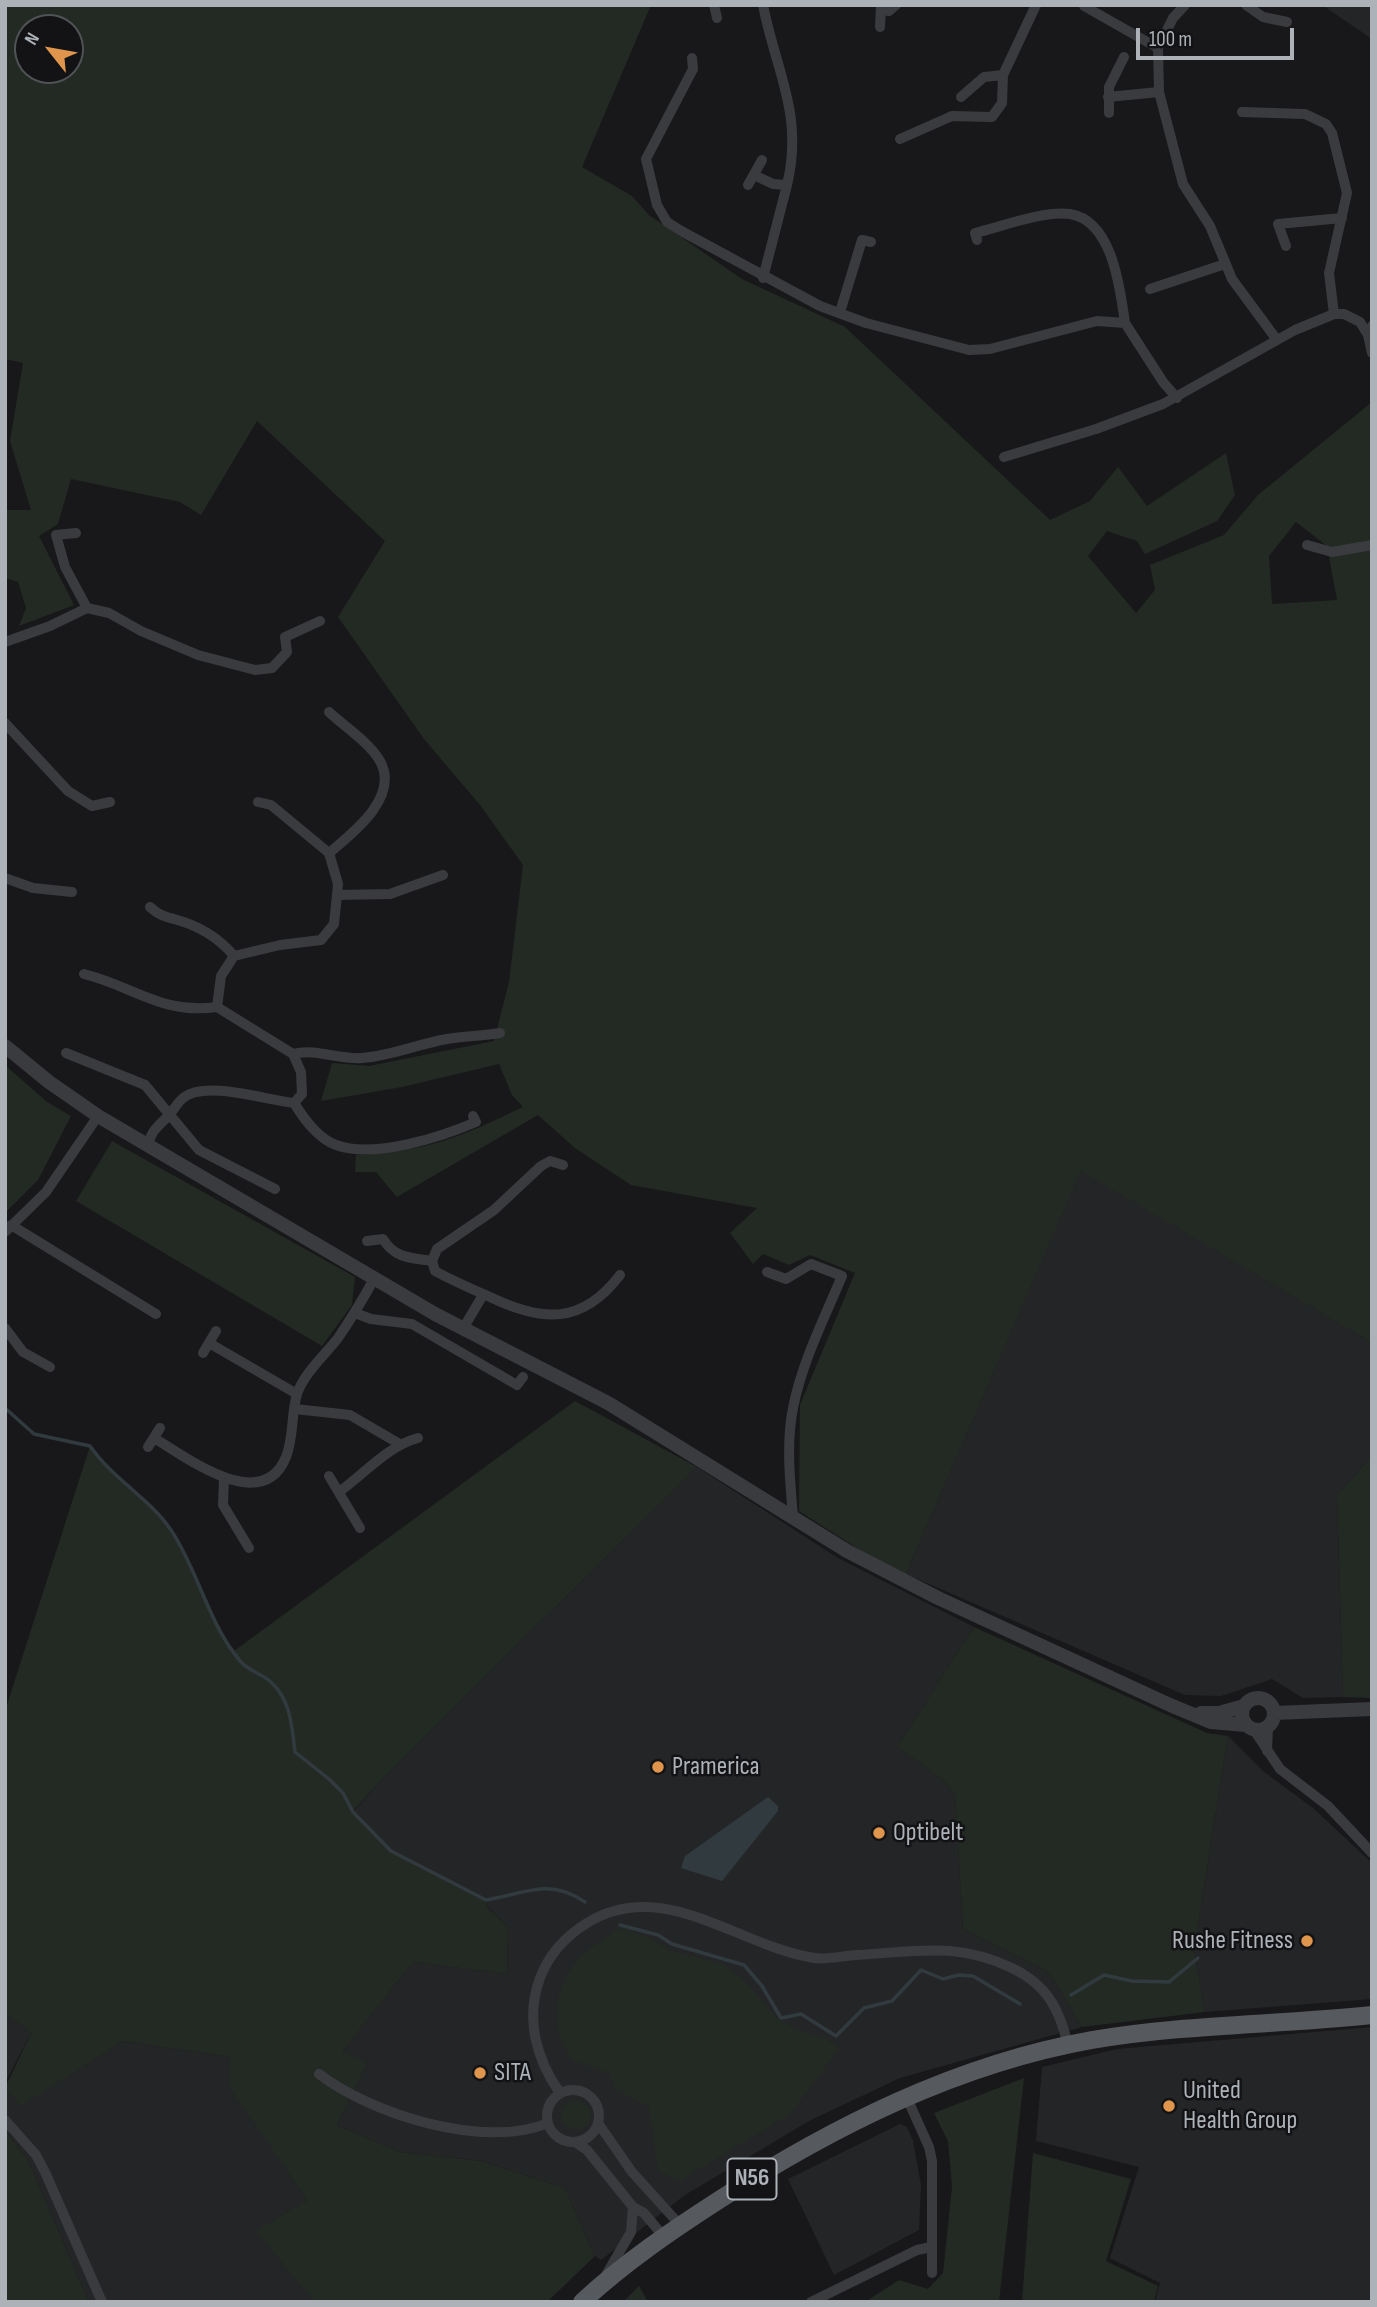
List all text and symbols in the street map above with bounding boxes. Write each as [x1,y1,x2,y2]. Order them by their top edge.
north arrow [14,14,84,84]
scale bar [1139,14,1296,58]
text: 100 m [1149,27,1192,52]
text: N [20,29,45,49]
place label: Pramerica [672,1751,760,1783]
marker: Pramerica [650,1759,666,1775]
place label: Optibelt [893,1817,963,1849]
marker: Optibelt [871,1825,887,1841]
place label: Rushe Fitness [1172,1925,1293,1957]
marker: Rushe Fitness [1299,1933,1315,1949]
place label: SITA [494,2057,531,2089]
marker: SITA [472,2065,488,2081]
place label: United Health Group [1183,2075,1297,2136]
marker: United Health Group [1161,2098,1177,2114]
road number: N56 [728,2158,776,2200]

